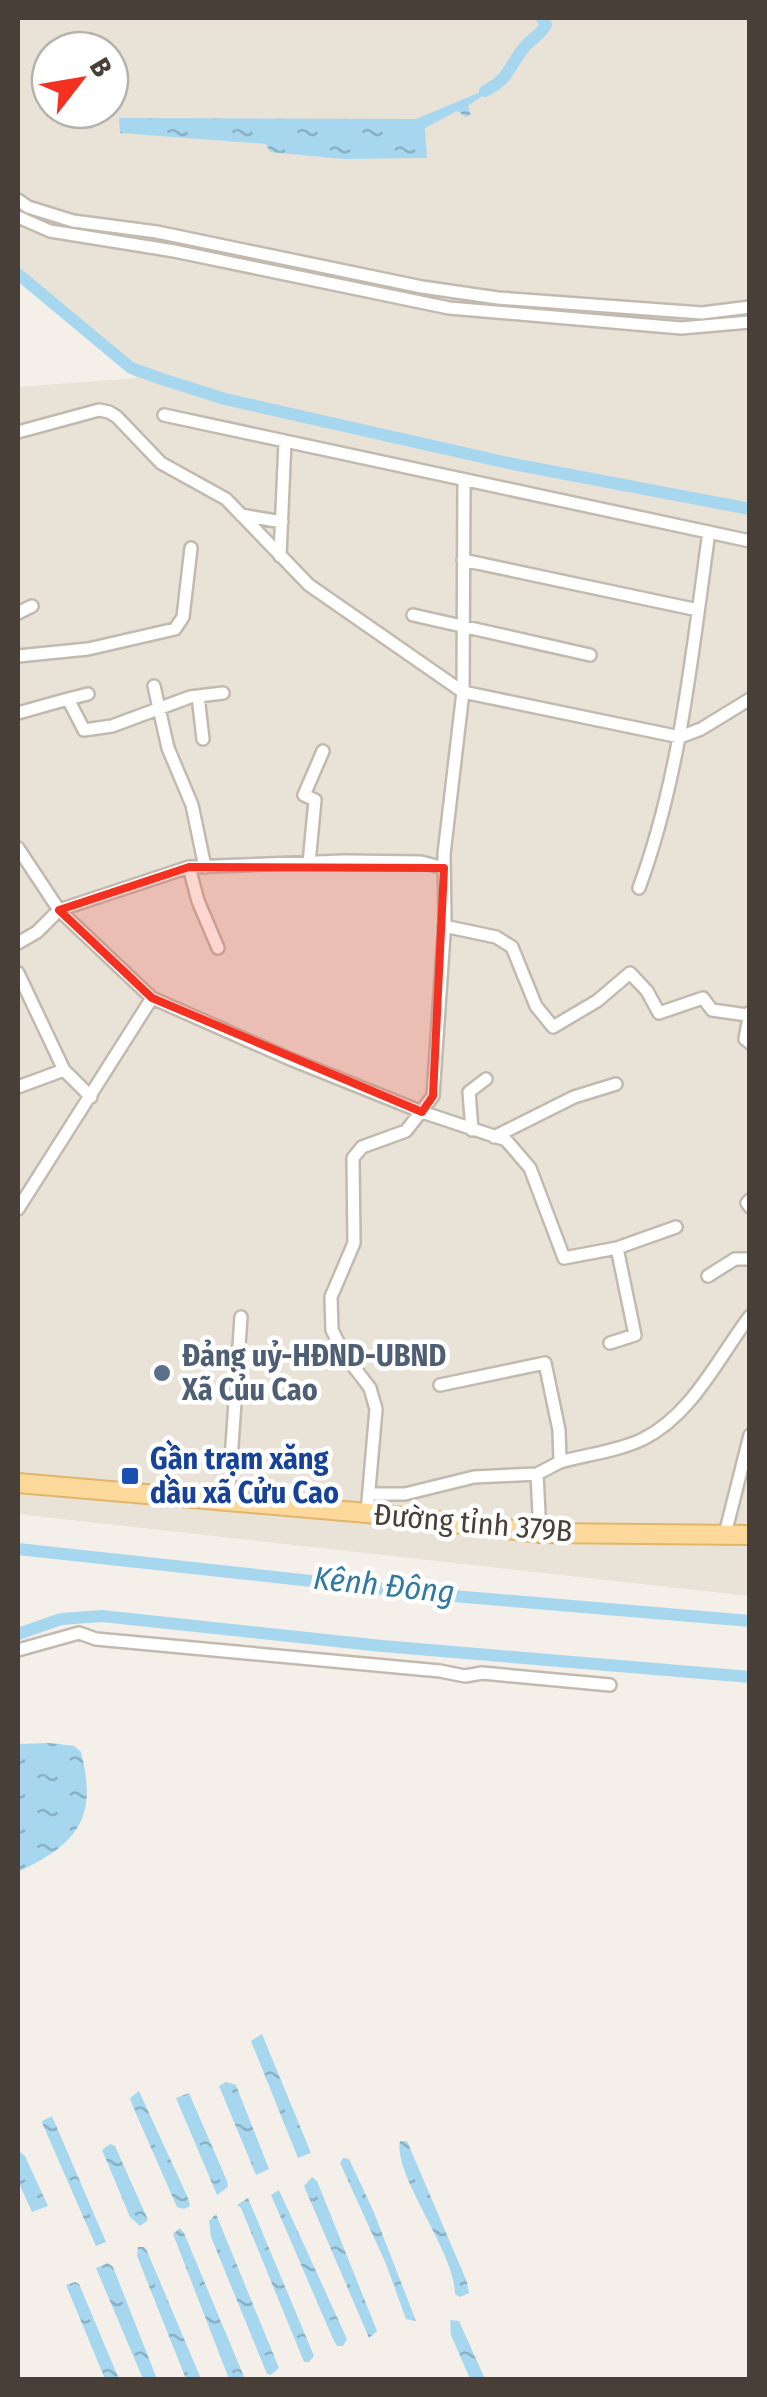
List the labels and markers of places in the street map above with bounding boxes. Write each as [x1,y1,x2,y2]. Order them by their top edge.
place label: Đảng uỷ-HĐND-UBND Xã Củu Cao [181,1338,446,1408]
marker: Đảng uỷ-HĐND-UBND Xã Củu Cao [151,1362,173,1384]
place label: Gần trạm xăng dầu xã Cửu Cao [150,1439,339,1511]
marker: Gần trạm xăng dầu xã Cửu Cao [119,1465,141,1487]

